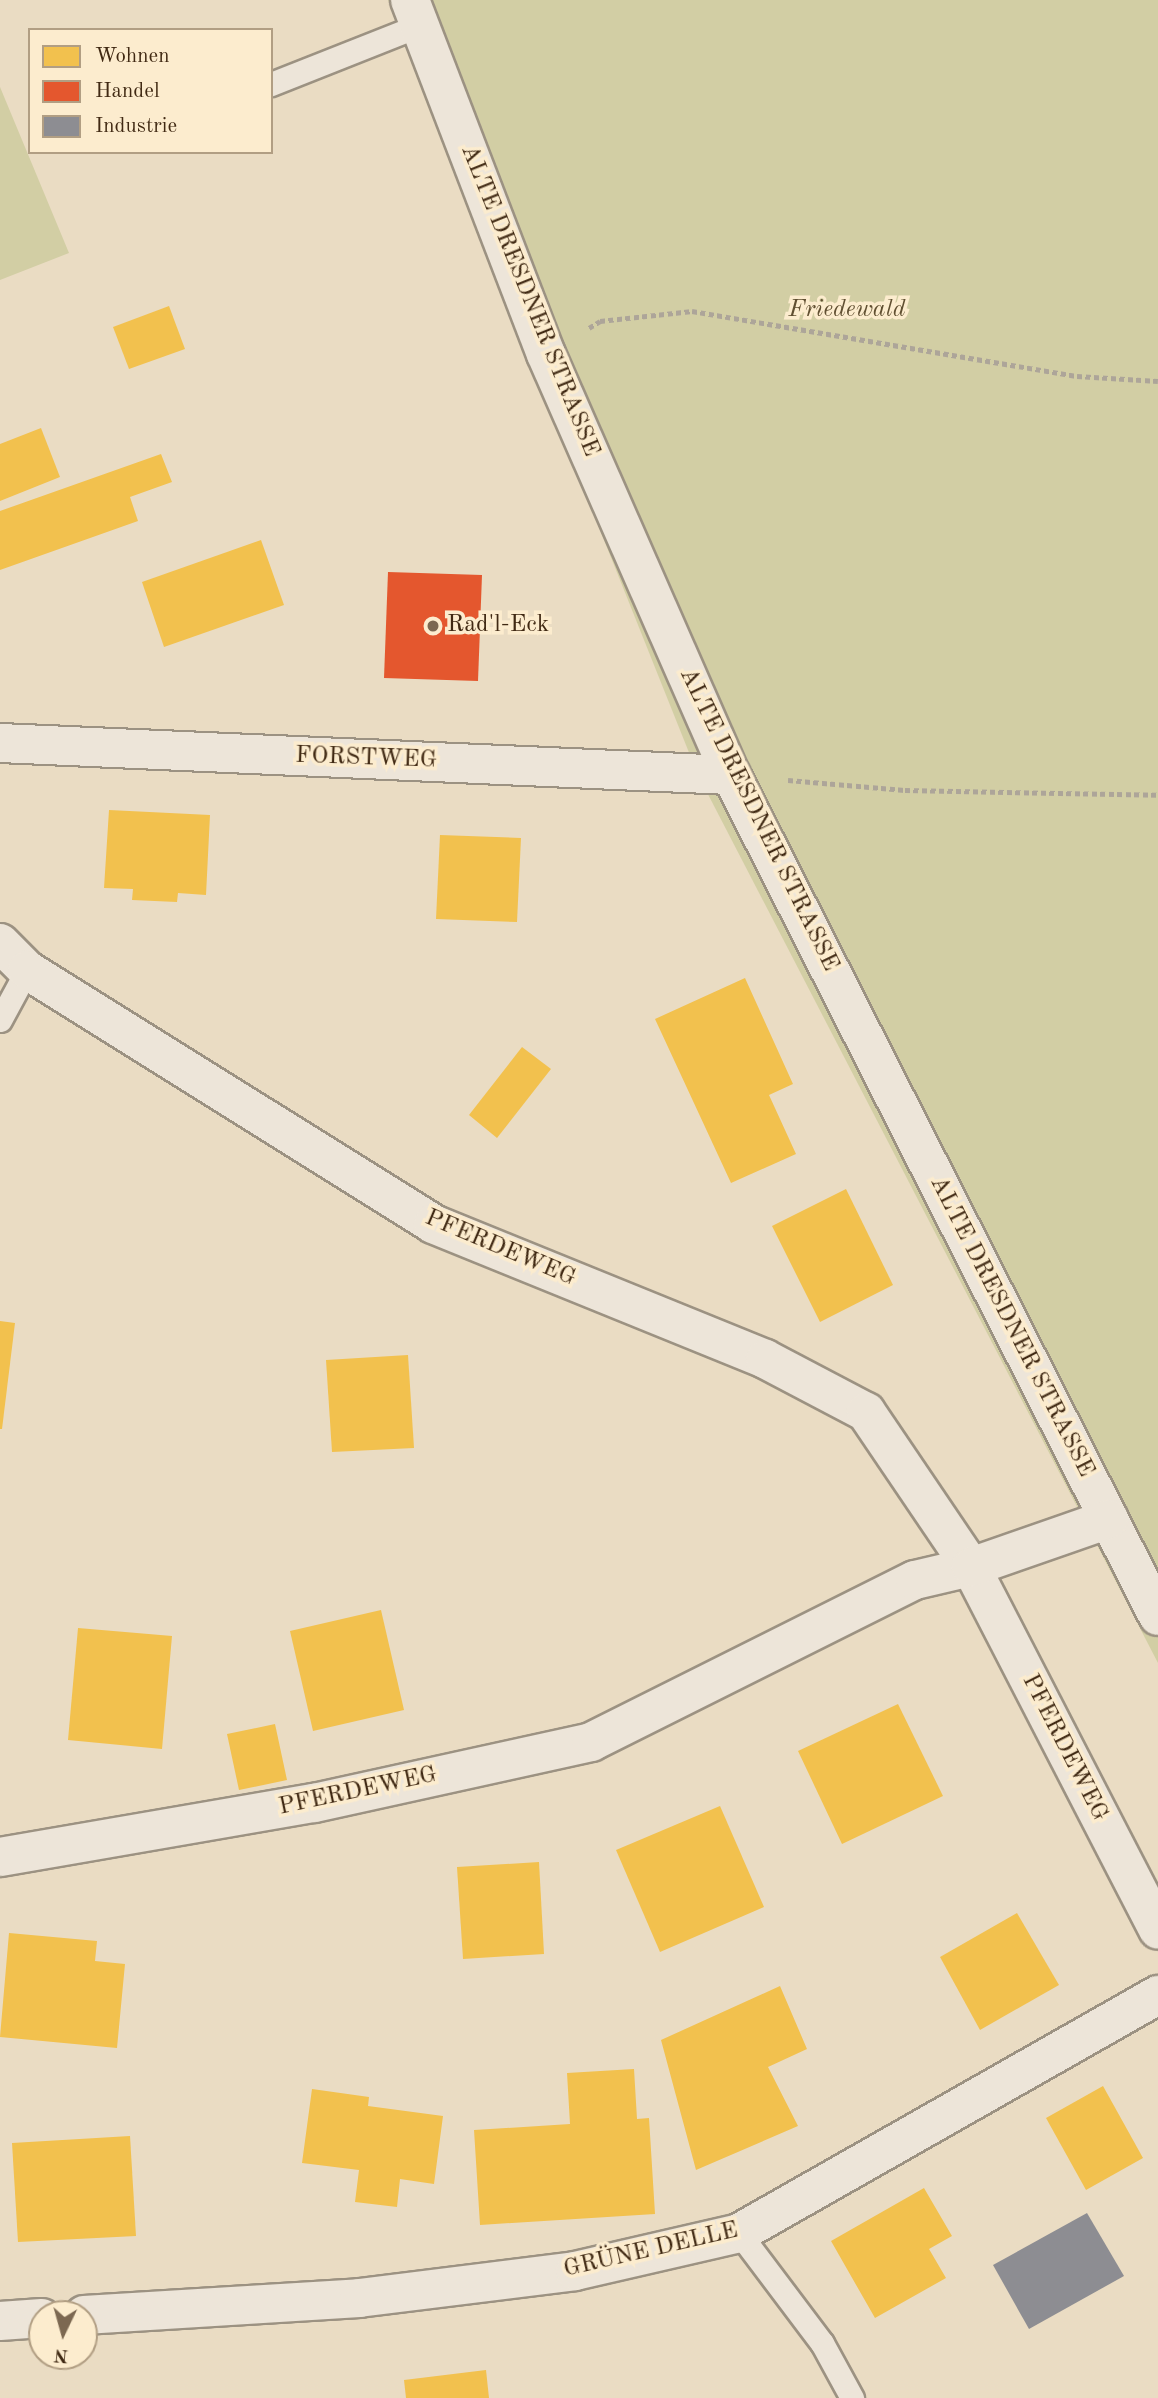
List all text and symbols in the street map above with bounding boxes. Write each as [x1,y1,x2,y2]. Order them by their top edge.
legend [28,28,273,154]
text: Wohnen [95,46,170,67]
text: Handel [95,81,160,102]
text: Industrie [95,116,177,137]
street label: ALTE DRESDNER STRASSE [453,141,605,461]
park label: Friedewald [789,297,905,325]
place label: Rad'l-Eck [447,612,549,640]
marker: Rad'l-Eck [425,618,441,634]
street label: ALTE DRESDNER STRASSE [672,664,844,976]
street label: FORSTWEG [295,742,437,776]
street label: ALTE DRESDNER STRASSE [922,1172,1100,1482]
street label: PFERDEWEG [420,1204,580,1294]
street label: PFERDEWEG [1015,1670,1113,1826]
street label: PFERDEWEG [276,1761,440,1823]
street label: GRÜNE DELLE [561,2217,741,2285]
north arrow [28,2300,98,2370]
text: N [53,2344,69,2365]

